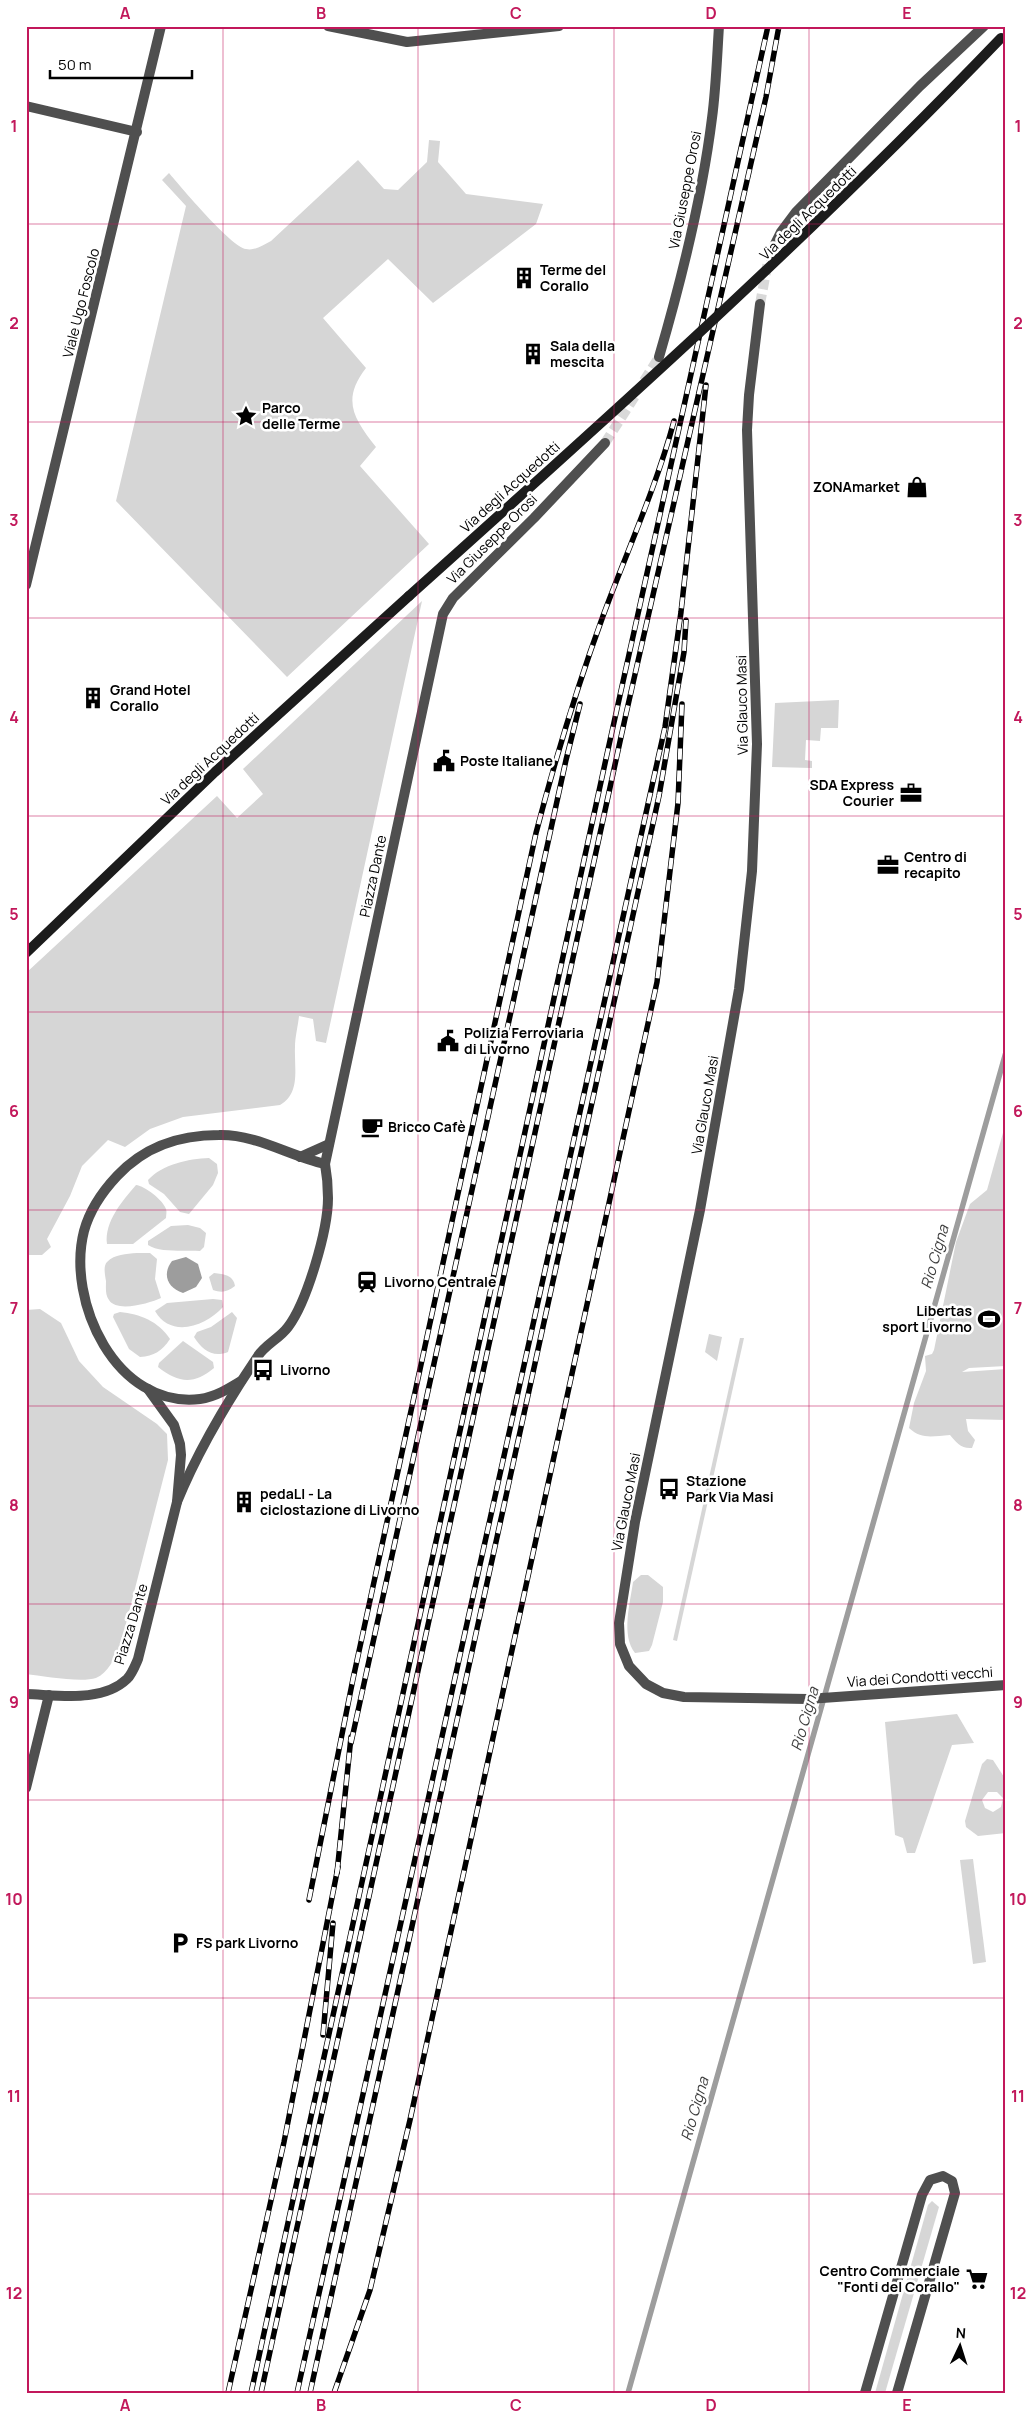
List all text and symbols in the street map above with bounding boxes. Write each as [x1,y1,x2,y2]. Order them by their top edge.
text: A [120,2,131,24]
text: B [316,2,326,24]
text: C [510,2,522,24]
text: D [705,2,717,24]
text: E [902,2,912,24]
scale bar [50,48,192,80]
text: 50 m [58,54,92,75]
text: 1 [10,115,18,137]
text: 1 [1014,115,1022,137]
street label: Via Giuseppe Orosi [664,129,705,251]
street label: Via degli Acquedotti [755,161,860,264]
street label: Viale Ugo Foscolo [58,246,103,360]
place label: Terme del Corallo [540,260,606,295]
building icon: Terme del Corallo [511,265,537,291]
text: 2 [9,312,19,334]
text: 2 [1013,312,1023,334]
place label: Sala della mescita [550,336,615,371]
building icon: Sala della mescita [520,341,546,367]
place label: Parco delle Terme [262,398,340,433]
place icon: Parco delle Terme [233,403,259,429]
street label: Via degli Acquedotti [456,437,563,536]
shop icon: ZONAmarket [904,474,930,500]
place label: ZONAmarket [813,477,900,496]
street label: Via Giuseppe Orosi [442,489,541,588]
text: 3 [9,509,19,531]
text: 3 [1013,509,1023,531]
street label: Via Glauco Masi [731,655,752,755]
place label: Grand Hotel Corallo [110,680,191,715]
building icon: Grand Hotel Corallo [80,685,106,711]
text: 4 [9,706,19,728]
text: 4 [1013,706,1023,728]
street label: Via degli Acquedotti [156,708,263,809]
public building icon: Poste Italiane [431,748,457,774]
place label: Poste Italiane [460,751,553,770]
place label: SDA Express Courier [809,775,894,810]
office icon: SDA Express Courier [898,780,924,806]
street label: Piazza Dante [355,833,390,919]
place label: Centro di recapito [904,847,967,882]
office icon: Centro di recapito [875,852,901,878]
text: 5 [9,903,19,925]
text: 5 [1013,903,1023,925]
place label: Polizia Ferroviaria di Livorno [464,1023,584,1058]
public building icon: Polizia Ferroviaria di Livorno [435,1028,461,1054]
street label: Via Glauco Masi [686,1054,723,1156]
text: 6 [9,1100,19,1122]
text: 6 [1013,1100,1023,1122]
cafe icon: Bricco Cafè [359,1114,385,1140]
place label: Bricco Cafè [388,1117,466,1136]
water label: Rio Cigna [915,1222,954,1291]
station icon: Livorno Centrale [354,1269,380,1295]
place label: Livorno Centrale [384,1272,496,1291]
text: 7 [10,1297,18,1319]
text: 7 [1014,1297,1022,1319]
place label: Libertas sport Livorno [882,1301,972,1336]
sports icon: Libertas sport Livorno [976,1306,1002,1332]
bus stop icon: Livorno [250,1357,276,1383]
place label: Livorno [280,1360,331,1379]
street label: Via Glauco Masi [607,1451,644,1553]
place label: Stazione Park Via Masi [686,1471,774,1506]
bus stop icon: Stazione Park Via Masi [656,1476,682,1502]
place label: pedaLI - La ciclostazione di Livorno [260,1484,420,1519]
building icon: pedaLI - La ciclostazione di Livorno [231,1489,257,1515]
text: 8 [9,1494,19,1516]
text: 8 [1013,1494,1023,1516]
street label: Piazza Dante [109,1581,152,1667]
street label: Via dei Condotti vecchi [846,1662,993,1691]
water label: Rio Cigna [785,1684,824,1753]
text: 9 [9,1691,19,1713]
text: 9 [1013,1691,1023,1713]
text: 10 [5,1888,23,1910]
text: 10 [1009,1888,1027,1910]
parking icon: FS park Livorno [167,1930,193,1956]
place label: FS park Livorno [196,1933,299,1952]
water label: Rio Cigna [675,2074,714,2143]
text: 11 [7,2085,21,2107]
text: 11 [1011,2085,1025,2107]
place label: Centro Commerciale "Fonti del Corallo" [820,2261,960,2296]
supermarket icon: Centro Commerciale "Fonti del Corallo" [964,2266,990,2292]
text: 12 [6,2282,22,2304]
text: 12 [1010,2282,1026,2304]
north arrow [934,2322,984,2372]
text: N [955,2323,967,2342]
text: A [120,2394,131,2416]
text: B [316,2394,326,2416]
text: C [510,2394,522,2416]
text: D [705,2394,717,2416]
text: E [902,2394,912,2416]

